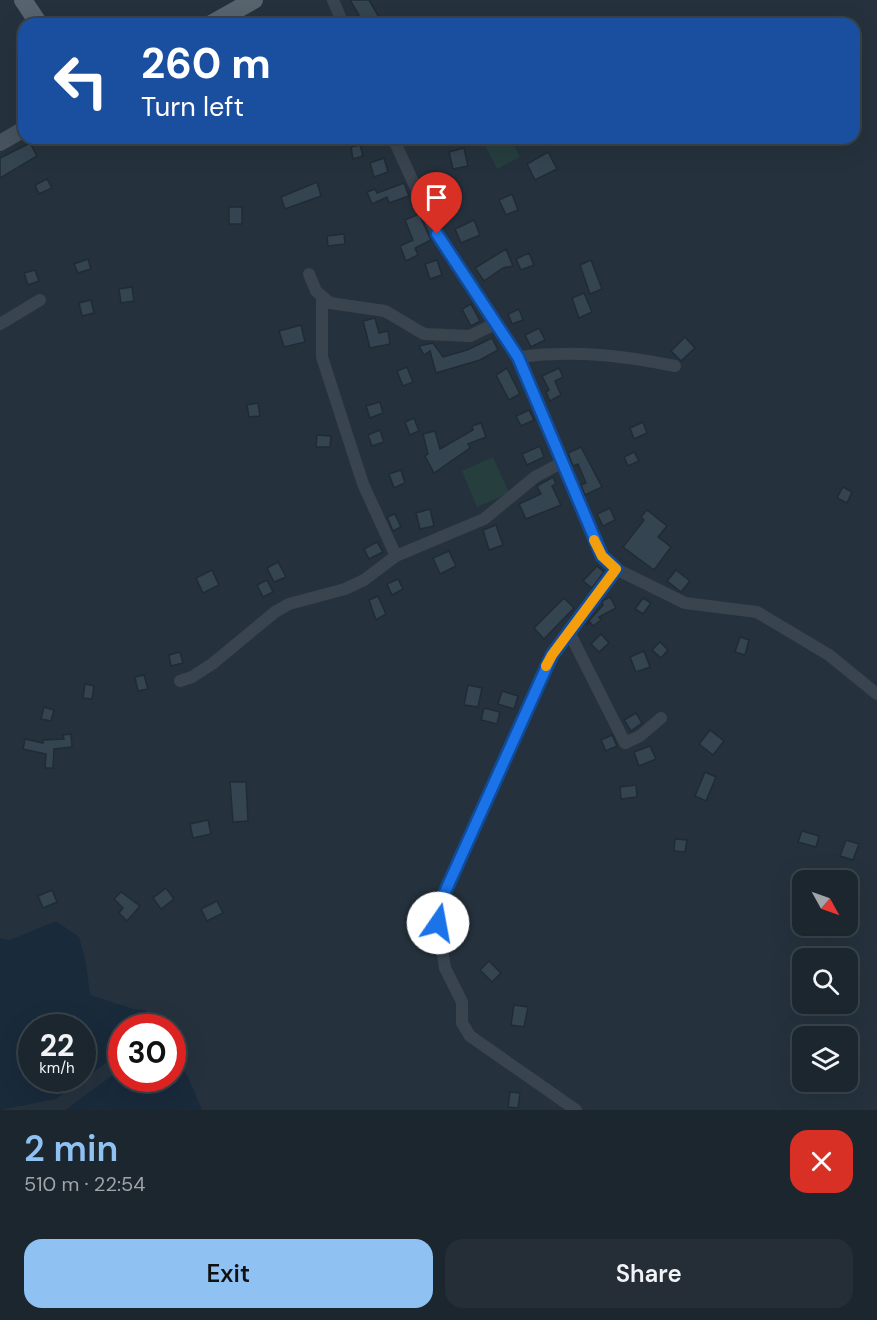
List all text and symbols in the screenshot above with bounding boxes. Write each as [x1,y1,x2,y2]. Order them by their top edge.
text: 260 m [141,36,271,91]
icon: left [42,42,120,120]
text: Turn left [141,89,244,124]
pin [411,172,462,234]
icon: arrive [420,181,453,214]
north arrow [792,870,858,936]
map controls [792,870,858,1092]
position arrow [406,891,470,955]
button: search [792,948,858,1014]
speed limit sign: 30 [108,1014,186,1092]
text: 22 [40,1026,74,1065]
button: layers [792,1026,858,1092]
text: km/h [39,1058,75,1078]
text: 2 min [24,1125,118,1172]
button: close [790,1130,853,1193]
text: 510 m · 22:54 [24,1171,145,1197]
button: Exit [24,1239,433,1308]
button: Share [445,1239,853,1308]

